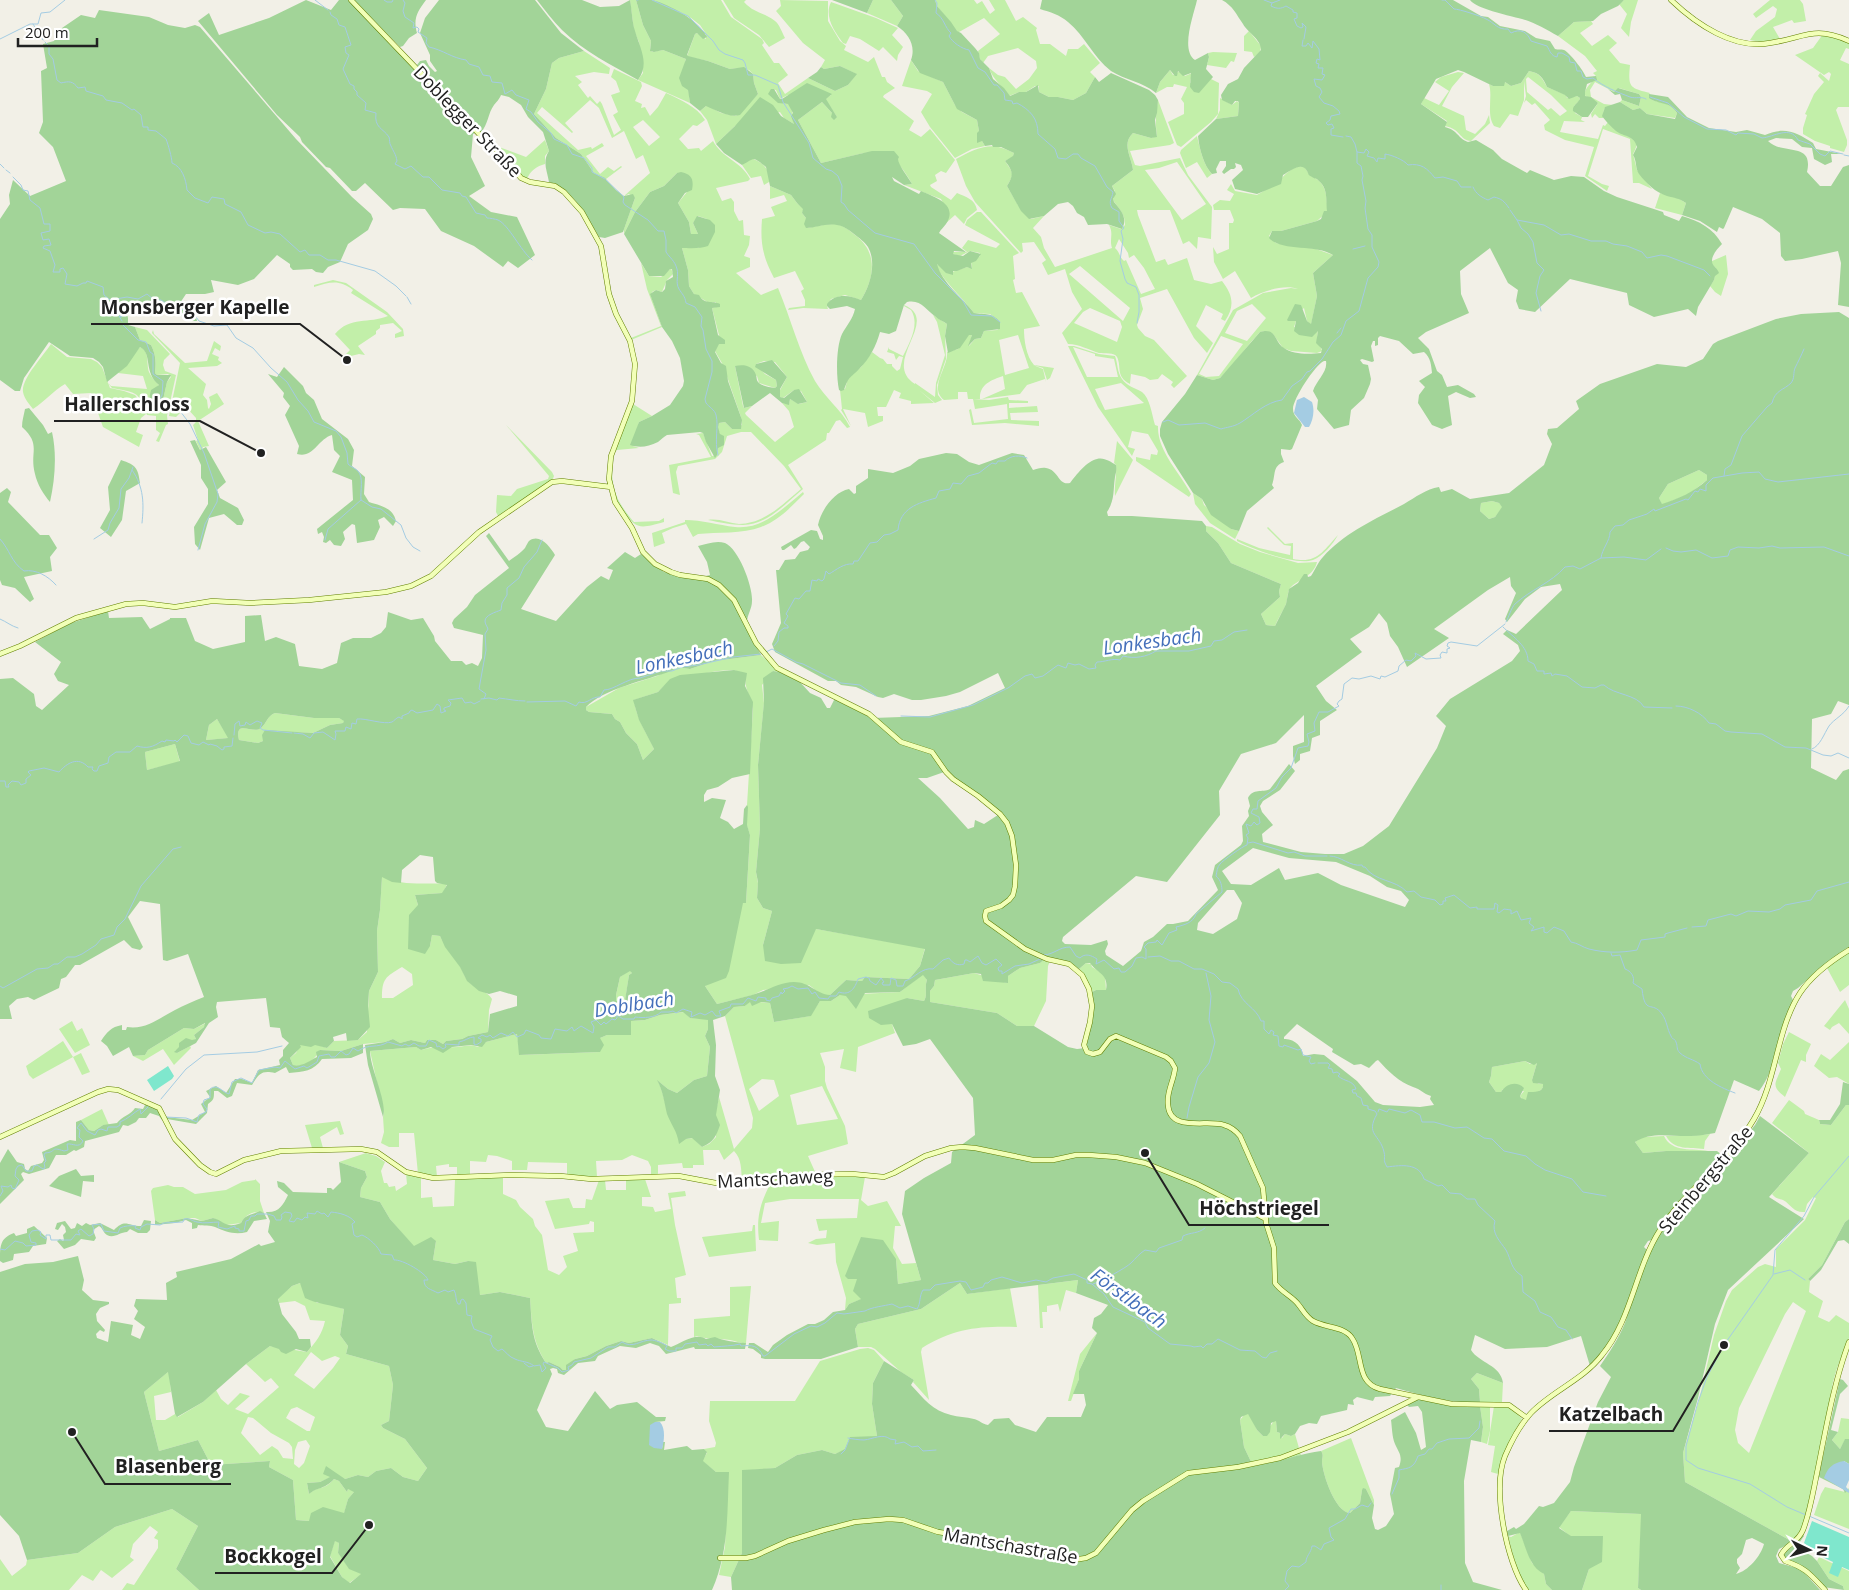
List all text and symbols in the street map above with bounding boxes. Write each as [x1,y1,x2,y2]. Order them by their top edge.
scale bar [18,15,96,47]
text: 200 m [25,22,69,42]
street label: Doblegger Straße [409,60,527,182]
callout: Monsberger Kapelle [91,290,300,324]
text: Monsberger Kapelle [100,294,290,320]
callout: Hallerschloss [54,387,200,421]
text: Hallerschloss [64,391,190,417]
water label: Lonkesbach [1101,621,1203,661]
water label: Lonkesbach [633,634,735,680]
water label: Doblbach [592,985,676,1023]
street label: Steinbergstraße [1653,1120,1757,1238]
street label: Mantschaweg [717,1163,834,1193]
callout: Höchstriegel [1189,1191,1329,1225]
text: Höchstriegel [1199,1195,1319,1221]
water label: Förstlbach [1086,1262,1172,1334]
callout: Katzelbach [1549,1397,1673,1431]
text: Katzelbach [1559,1401,1663,1427]
callout: Blasenberg [105,1450,231,1484]
text: Blasenberg [115,1453,221,1479]
street label: Mantschastraße [942,1521,1080,1569]
north arrow [1784,1525,1834,1575]
callout: Bockkogel [215,1539,332,1573]
text: Bockkogel [224,1543,322,1569]
text: N [1812,1545,1832,1558]

